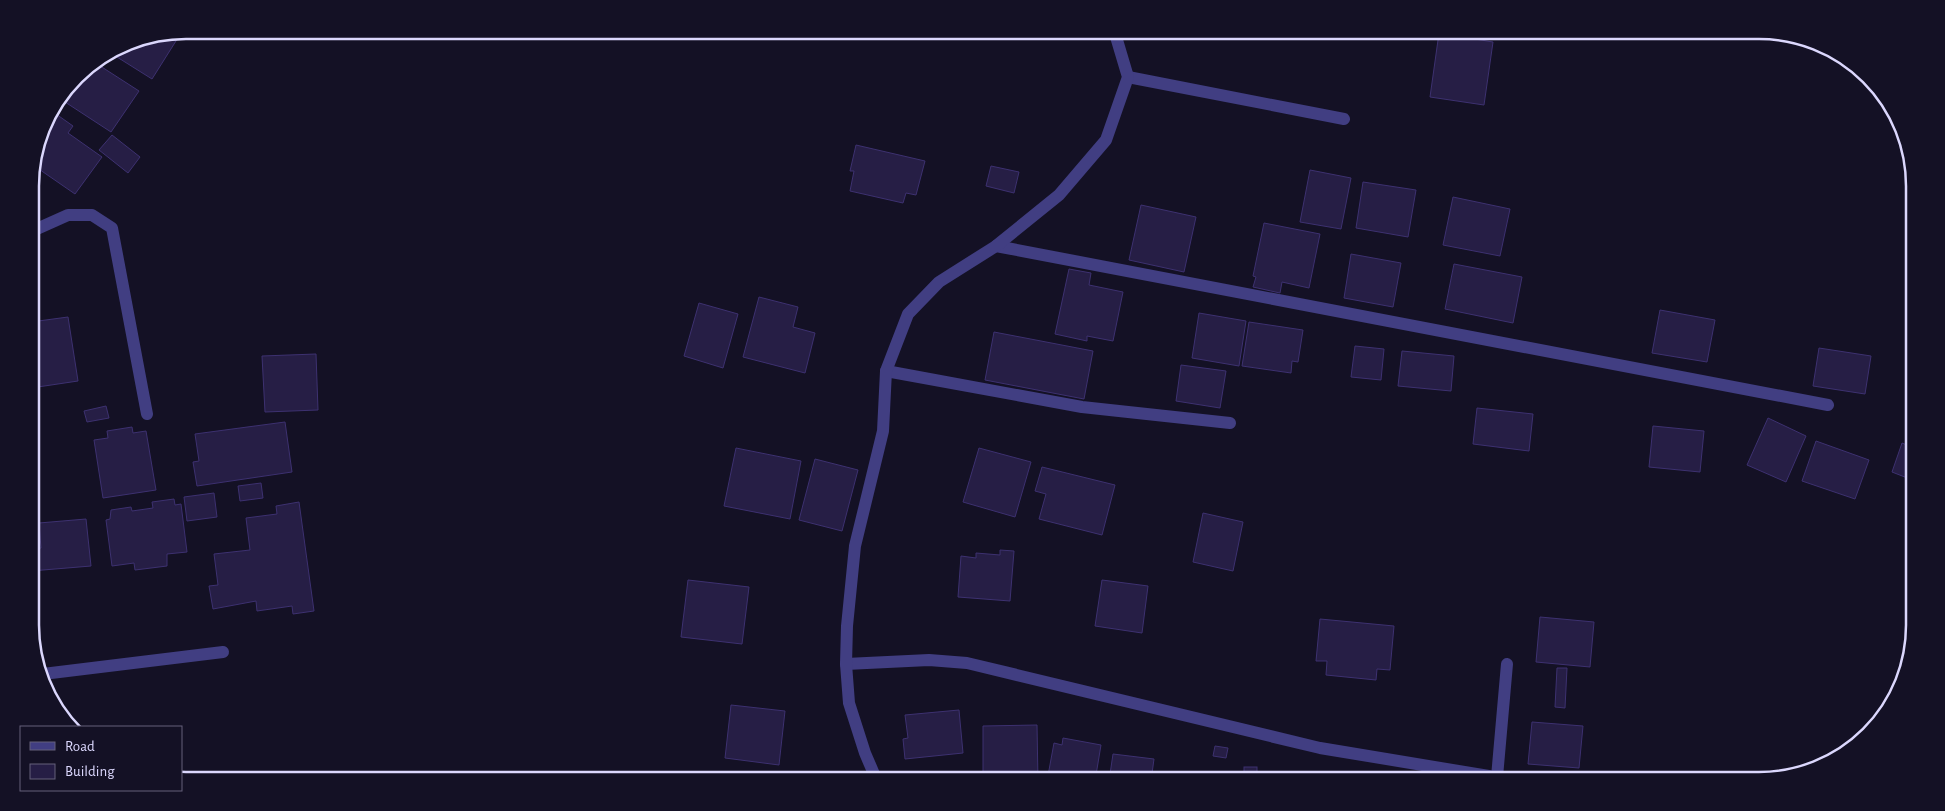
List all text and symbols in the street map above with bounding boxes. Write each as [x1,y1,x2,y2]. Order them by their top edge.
legend [20,726,182,791]
text: Road [65,739,95,754]
text: Building [65,764,115,779]

